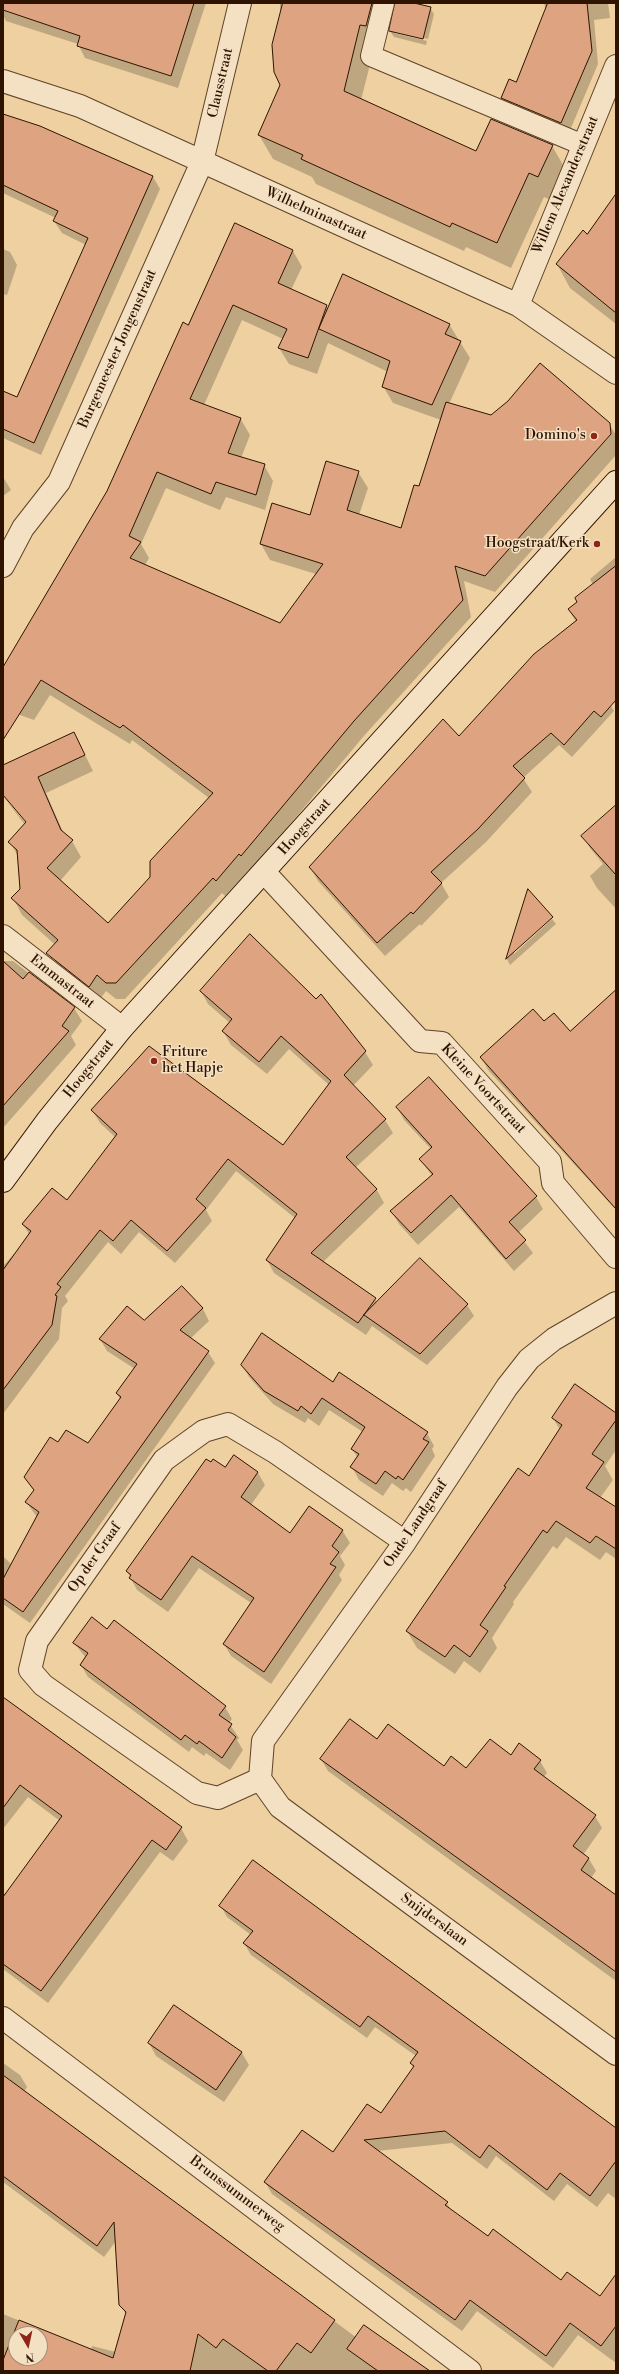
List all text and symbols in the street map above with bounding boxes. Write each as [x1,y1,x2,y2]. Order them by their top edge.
street label: Clausstraat [205,46,237,120]
street label: Willem Alexanderstraat [529,113,603,257]
street label: Wilhelminastraat [263,184,369,244]
street label: Burgemeester Jongenstraat [75,267,161,431]
place label: Domino's [525,428,586,444]
marker: Domino's [589,431,599,441]
place label: Hoogstraat/Kerk [485,536,589,552]
marker: Hoogstraat/Kerk [592,539,602,549]
street label: Hoogstraat [275,795,335,859]
street label: Emmastraat [26,951,98,1013]
street label: Hoogstraat [60,1036,118,1102]
street label: Kleine Voortstraat [437,1041,529,1137]
place label: Friture het Hapje [162,1045,223,1078]
marker: Friture het Hapje [149,1056,159,1066]
street label: Oude Landgraaf [380,1477,452,1571]
street label: Op der Graaf [65,1520,125,1596]
street label: Snijderslaan [397,1890,471,1950]
street label: Brunssummerweg [186,2153,288,2235]
north arrow [8,2326,48,2366]
text: N [24,2349,35,2364]

